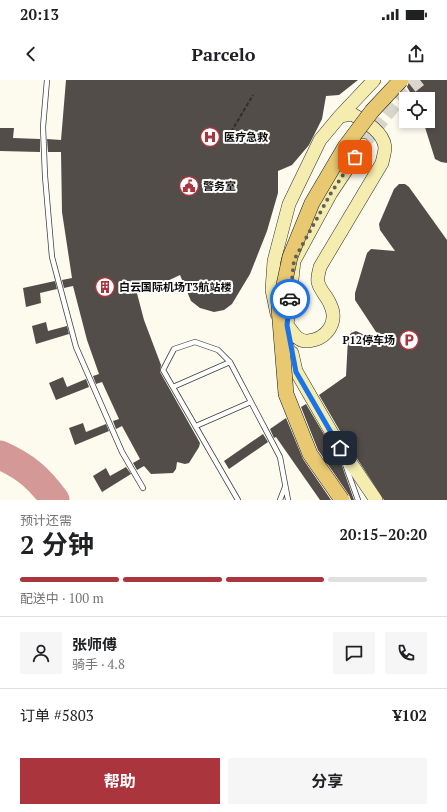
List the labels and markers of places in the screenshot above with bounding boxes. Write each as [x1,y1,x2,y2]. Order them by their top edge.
hospital icon: 医疗急救 [199,126,221,148]
place label: 医疗急救 [224,130,269,144]
pin [338,140,372,174]
public building icon: 警务室 [178,175,200,197]
place label: 警务室 [203,179,236,193]
building icon: 白云国际机场T3航站楼 [94,276,116,298]
place label: 白云国际机场T3航站楼 [119,280,232,294]
parking icon: P12停车场 [398,329,420,351]
place label: P12停车场 [343,333,395,347]
pin [323,431,357,465]

